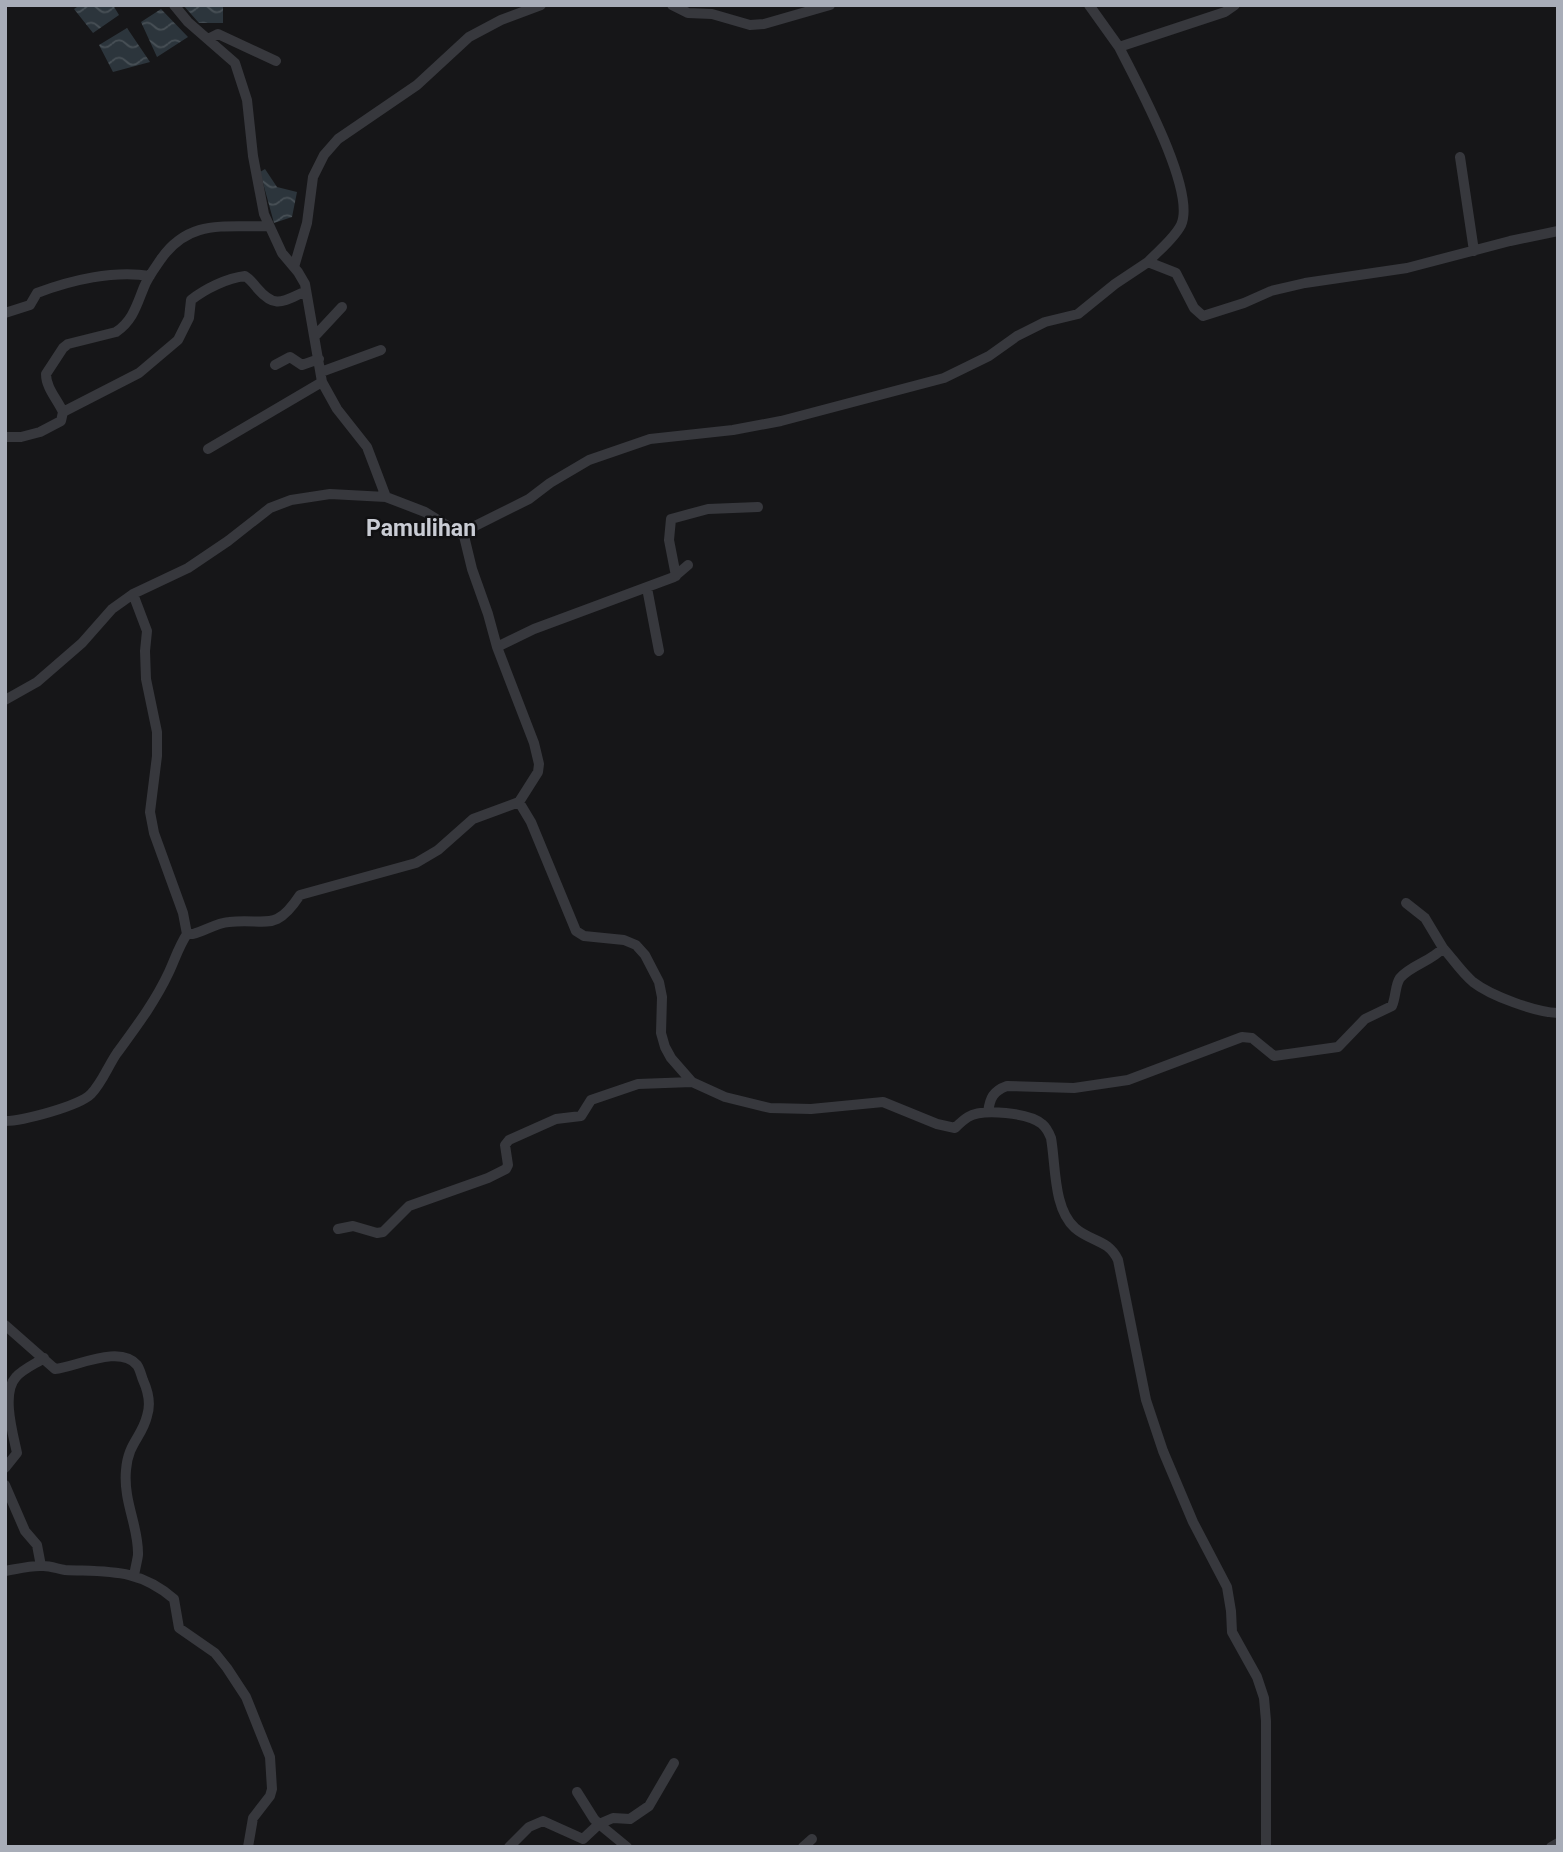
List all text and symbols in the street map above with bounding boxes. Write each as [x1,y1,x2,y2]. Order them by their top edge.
district label: Pamulihan [366,515,476,542]

